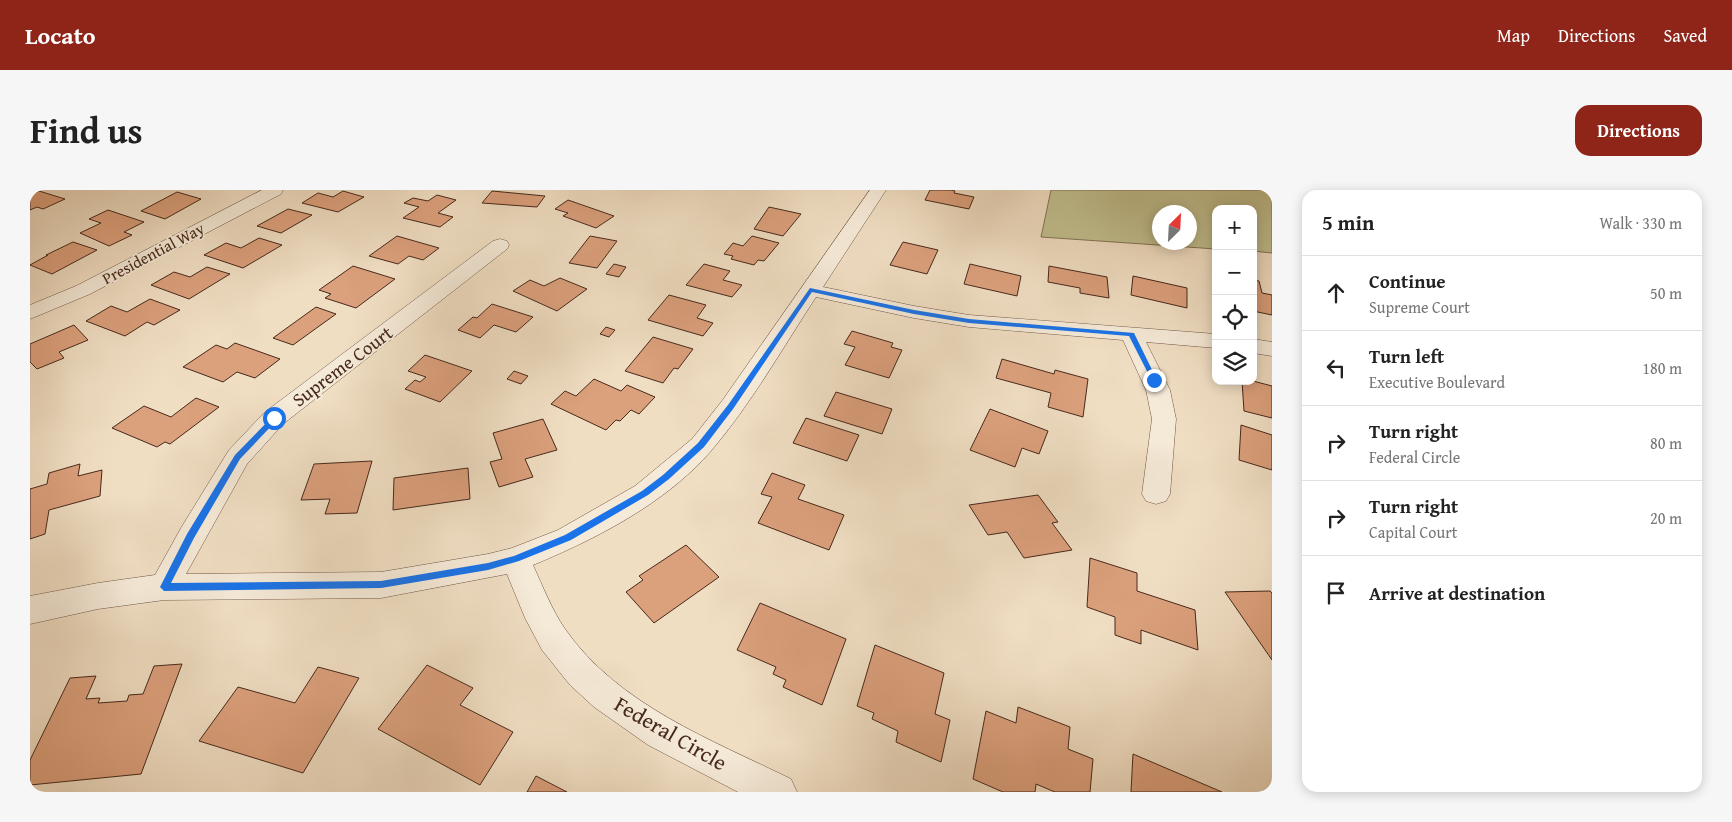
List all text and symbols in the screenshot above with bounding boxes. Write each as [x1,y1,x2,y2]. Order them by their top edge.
text: Locato [25,18,96,53]
text: Map [1497,22,1530,49]
text: Directions [1558,22,1635,49]
text: Saved [1663,22,1707,49]
text: Find us [30,105,143,156]
button: Directions [1575,105,1702,156]
north arrow [1152,205,1197,250]
map controls [1212,205,1257,385]
button: + [1212,205,1257,250]
text: 5 min [1322,207,1374,238]
text: Walk · 330 m [1599,211,1682,235]
street label: Presidential Way [98,216,208,290]
button: − [1212,250,1257,295]
text: Continue [1369,267,1446,295]
icon: ahead [1322,279,1350,307]
text: 50 m [1650,281,1682,305]
button: locate [1212,295,1257,340]
text: Supreme Court [1369,295,1470,319]
street label: Supreme Court [286,319,398,413]
button: layers [1212,340,1257,385]
text: Turn left [1369,342,1444,370]
icon: left [1322,354,1350,382]
text: 180 m [1642,356,1682,380]
route end [1143,369,1166,392]
text: Executive Boulevard [1369,370,1505,394]
route start [263,407,286,430]
text: Turn right [1369,417,1458,445]
icon: right [1322,429,1350,457]
text: 80 m [1650,431,1682,455]
text: Federal Circle [1369,445,1460,469]
text: Turn right [1369,492,1458,520]
icon: right [1322,504,1350,532]
text: 20 m [1650,506,1682,530]
text: Capital Court [1369,520,1457,544]
icon: arrive [1322,579,1350,607]
text: Arrive at destination [1369,579,1545,607]
street label: Federal Circle [609,688,733,778]

